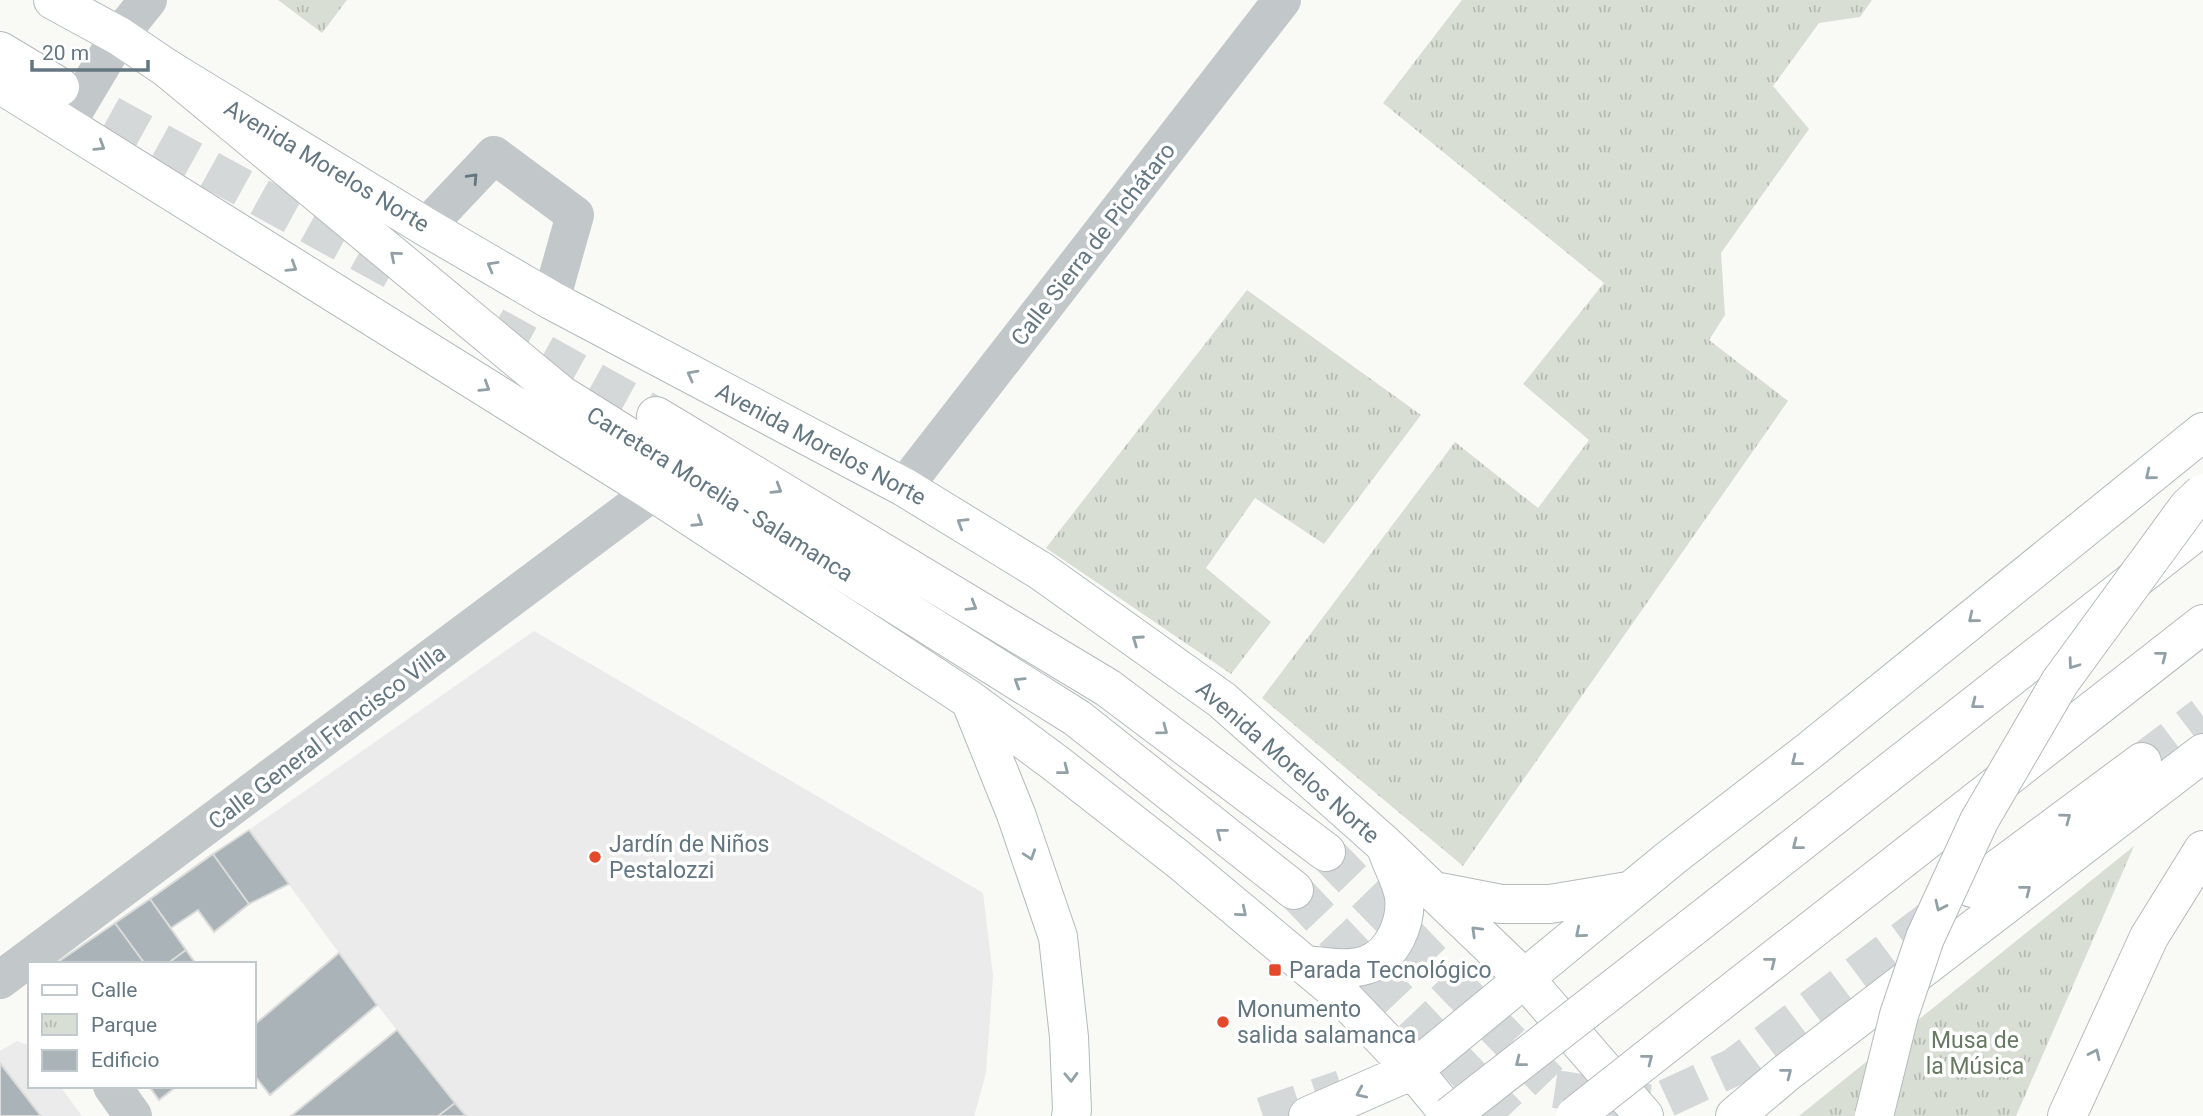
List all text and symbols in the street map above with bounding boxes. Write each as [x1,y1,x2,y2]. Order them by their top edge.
scale bar [32,28,147,72]
text: 20 m [42,41,89,65]
street label: Avenida Morelos Norte [220,95,434,238]
one-way arrow [92,137,105,150]
street label: Calle Sierra de Pichátaro [1006,137,1181,351]
one-way arrow [465,173,477,186]
one-way arrow [390,252,403,264]
one-way arrow [285,258,298,271]
one-way arrow [487,261,500,274]
one-way arrow [687,370,699,383]
street label: Avenida Morelos Norte [711,378,930,511]
one-way arrow [478,379,491,392]
street label: Carretera Morelia - Salamanca [582,401,858,588]
one-way arrow [2145,467,2158,479]
one-way arrow [770,481,783,494]
one-way arrow [691,513,704,526]
one-way arrow [956,518,969,531]
one-way arrow [965,598,978,611]
one-way arrow [1969,610,1981,623]
one-way arrow [1132,635,1145,648]
street label: Calle General Francisco Villa [203,639,451,835]
one-way arrow [2155,652,2167,665]
one-way arrow [2069,656,2081,669]
street label: Avenida Morelos Norte [1191,675,1385,849]
one-way arrow [1014,678,1027,691]
one-way arrow [1971,696,1984,709]
one-way arrow [1155,721,1168,734]
one-way arrow [1791,752,1804,765]
one-way arrow [1057,761,1069,774]
one-way arrow [2058,814,2071,826]
one-way arrow [1217,828,1229,841]
place label: Jardín de Niños Pestalozzi [609,831,769,884]
one-way arrow [1792,836,1805,849]
one-way arrow [1022,848,1036,860]
marker: Jardín de Niños Pestalozzi [587,849,603,865]
one-way arrow [2018,885,2031,898]
one-way arrow [1934,899,1948,911]
one-way arrow [1233,904,1246,916]
one-way arrow [1575,925,1588,937]
one-way arrow [1471,927,1484,940]
place label: Parada Tecnológico [1289,957,1492,984]
one-way arrow [1763,958,1775,971]
legend [28,962,256,1088]
marker: Parada Tecnológico [1267,962,1283,978]
text: Calle [91,978,137,1002]
place label: Monumento salida salamanca [1237,996,1416,1049]
text: Parque [91,1013,157,1037]
marker: Monumento salida salamanca [1215,1014,1231,1030]
park label: Musa de la Música [1926,1027,2024,1080]
text: Edificio [91,1048,159,1072]
one-way arrow [2087,1049,2101,1061]
one-way arrow [1515,1053,1528,1066]
one-way arrow [1640,1054,1652,1067]
one-way arrow [1780,1068,1792,1081]
one-way arrow [1064,1072,1079,1083]
one-way arrow [1355,1085,1368,1099]

